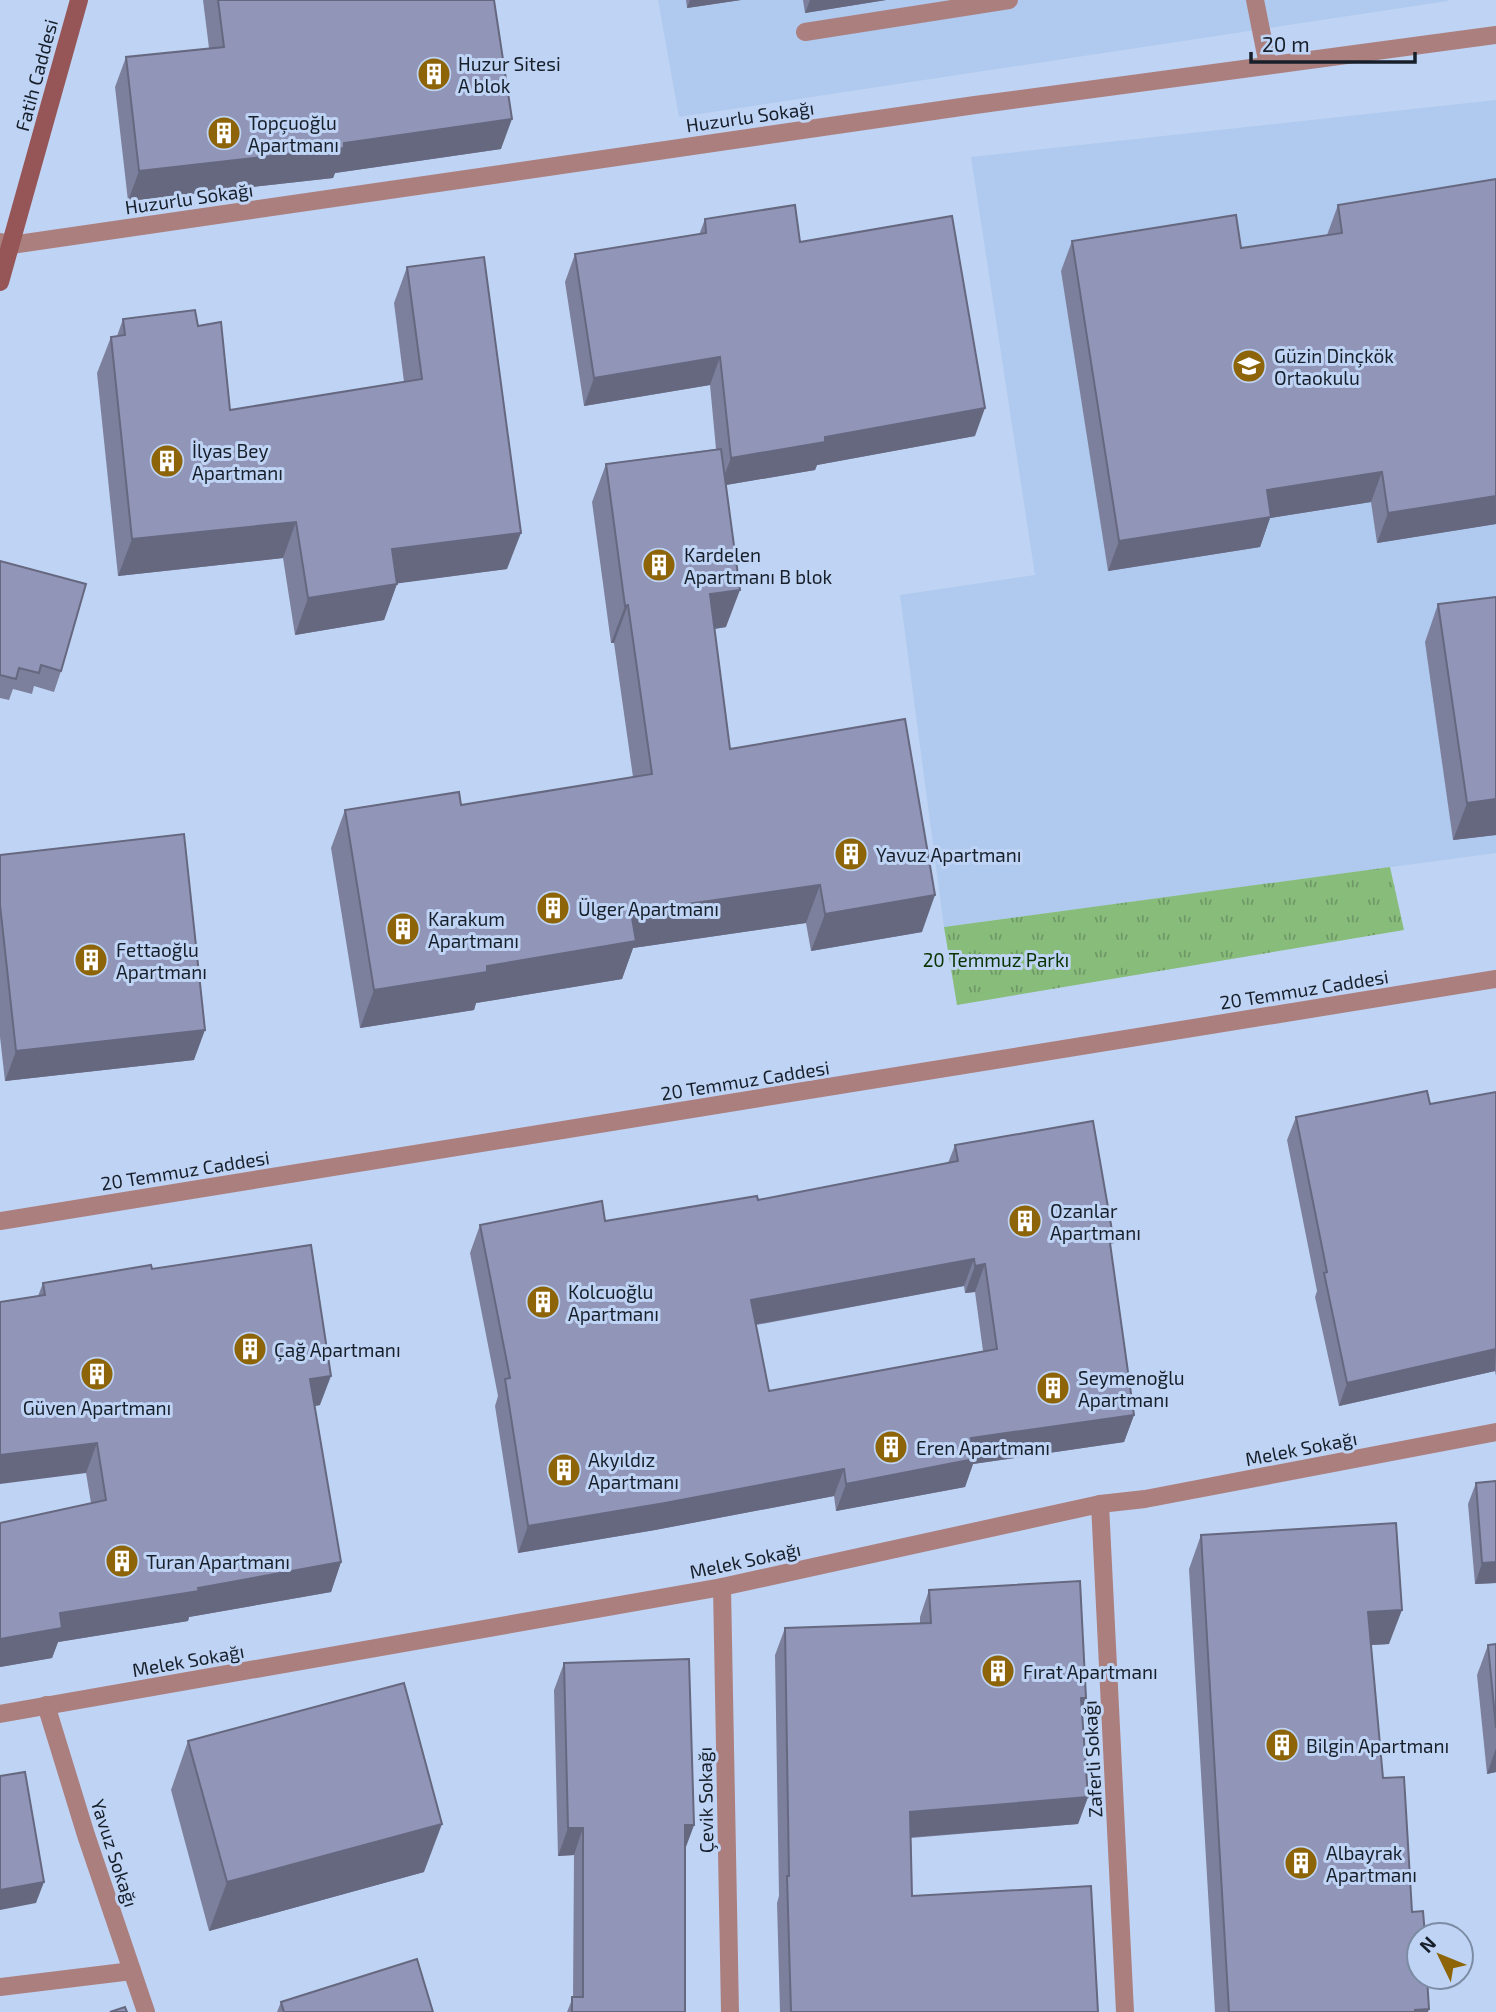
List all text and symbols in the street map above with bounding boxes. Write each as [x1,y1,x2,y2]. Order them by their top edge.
street label: Fatih Caddesi [10,16,62,134]
scale bar [1251,21,1416,65]
text: 20 m [1262,31,1310,56]
place label: Huzur Sitesi A blok [458,52,561,97]
building icon: Huzur Sitesi A blok [415,55,453,93]
street label: Huzurlu Sokağı [684,96,816,136]
place label: Topçuoğlu Apartmanı [248,111,339,156]
building icon: Topçuoğlu Apartmanı [205,114,243,152]
street label: Huzurlu Sokağı [123,178,255,218]
place label: Güzin Dinçkök Ortaokulu [1274,344,1394,389]
school or university icon: Güzin Dinçkök Ortaokulu [1230,347,1268,385]
place label: İlyas Bey Apartmanı [192,439,283,484]
building icon: İlyas Bey Apartmanı [148,442,186,480]
place label: Kardelen Apartmanı B blok [684,543,832,588]
building icon: Kardelen Apartmanı B blok [640,546,678,584]
building icon: Yavuz Apartmanı [832,835,870,873]
place label: Yavuz Apartmanı [876,843,1022,866]
building icon: Ülger Apartmanı [534,889,572,927]
place label: Ülger Apartmanı [578,897,719,920]
place label: Karakum Apartmanı [428,907,519,952]
building icon: Karakum Apartmanı [384,910,422,948]
place label: Fettaoğlu Apartmanı [116,938,207,983]
building icon: Fettaoğlu Apartmanı [72,941,110,979]
park label: 20 Temmuz Parkı [923,948,1069,971]
street label: 20 Temmuz Caddesi [1218,964,1390,1014]
street label: 20 Temmuz Caddesi [659,1055,831,1105]
street label: 20 Temmuz Caddesi [99,1145,271,1195]
place label: Ozanlar Apartmanı [1050,1199,1141,1244]
building icon: Ozanlar Apartmanı [1006,1202,1044,1240]
place label: Kolcuoğlu Apartmanı [568,1280,659,1325]
building icon: Kolcuoğlu Apartmanı [524,1283,562,1321]
building icon: Çağ Apartmanı [231,1330,269,1368]
place label: Çağ Apartmanı [274,1338,401,1362]
building icon: Güven Apartmanı [78,1355,116,1393]
place label: Seymenoğlu Apartmanı [1078,1366,1185,1411]
building icon: Seymenoğlu Apartmanı [1034,1369,1072,1407]
place label: Güven Apartmanı [23,1396,171,1419]
street label: Melek Sokağı [1243,1426,1359,1470]
building icon: Eren Apartmanı [872,1428,910,1466]
place label: Eren Apartmanı [916,1436,1050,1459]
place label: Akyıldız Apartmanı [588,1448,679,1493]
building icon: Akyıldız Apartmanı [545,1451,583,1489]
street label: Melek Sokağı [687,1537,803,1583]
building icon: Turan Apartmanı [103,1542,141,1580]
place label: Turan Apartmanı [146,1550,290,1573]
street label: Melek Sokağı [130,1639,246,1681]
building icon: Fırat Apartmanı [979,1652,1017,1690]
place label: Fırat Apartmanı [1023,1660,1158,1683]
street label: Zaferli Sokağı [1077,1700,1107,1818]
building icon: Bilgin Apartmanı [1263,1726,1301,1764]
place label: Bilgin Apartmanı [1306,1734,1449,1757]
street label: Çevik Sokağı [693,1747,718,1853]
street label: Yavuz Sokağı [87,1796,143,1910]
place label: Albayrak Apartmanı [1326,1841,1417,1886]
building icon: Albayrak Apartmanı [1282,1844,1320,1882]
north arrow [1405,1921,1475,1991]
text: N [1414,1931,1440,1957]

